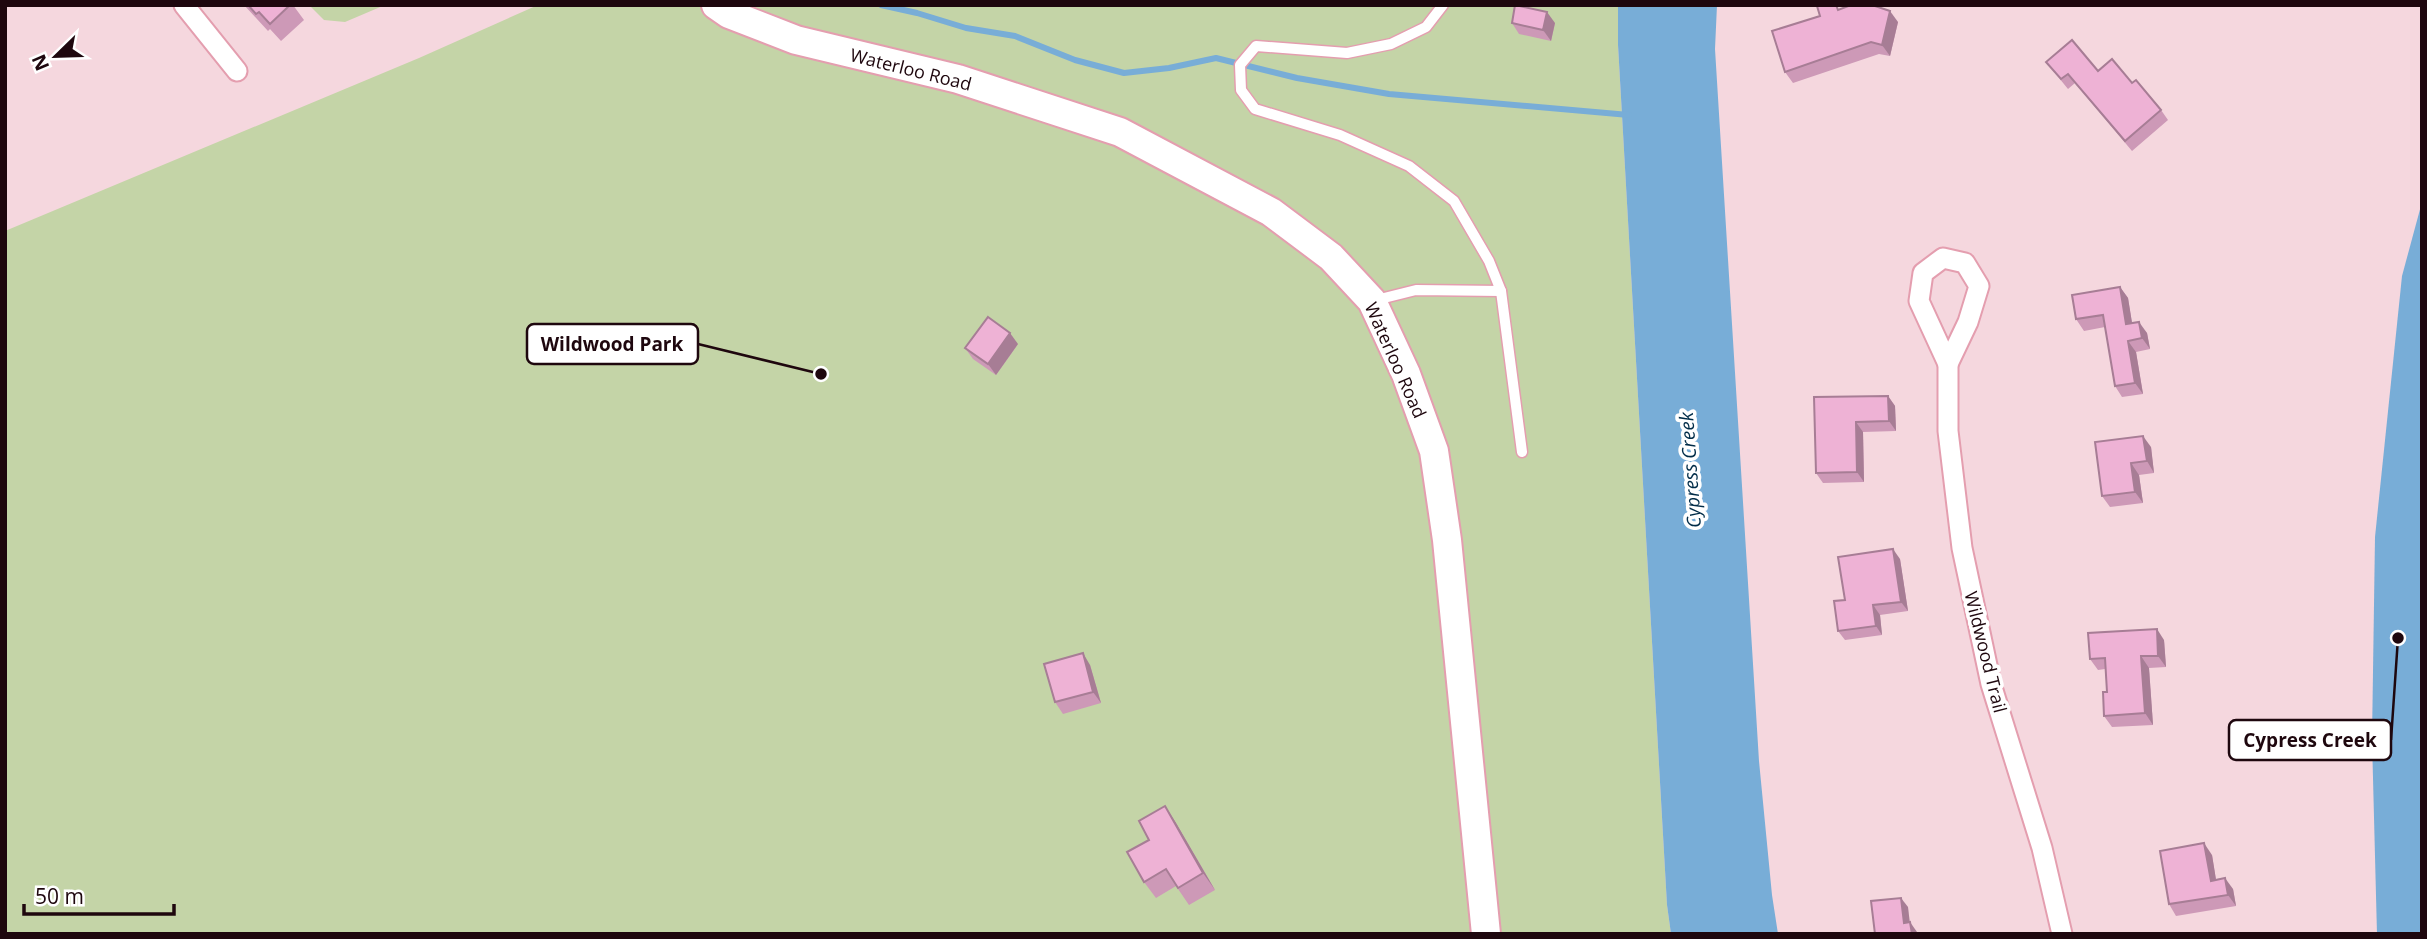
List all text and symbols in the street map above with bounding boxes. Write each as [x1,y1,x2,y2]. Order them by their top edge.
north arrow [21,21,91,91]
street label: Waterloo Road [848,42,974,96]
text: N [25,50,55,75]
street label: Waterloo Road [1360,298,1432,422]
callout: Wildwood Park [527,324,698,364]
text: Wildwood Park [541,331,683,357]
water label: Cypress Creek [1673,410,1707,529]
street label: Wildwood Trail [1959,589,2013,715]
callout: Cypress Creek [2229,720,2391,760]
text: Cypress Creek [2243,727,2377,753]
scale bar [24,872,175,916]
text: 50 m [35,882,84,910]

